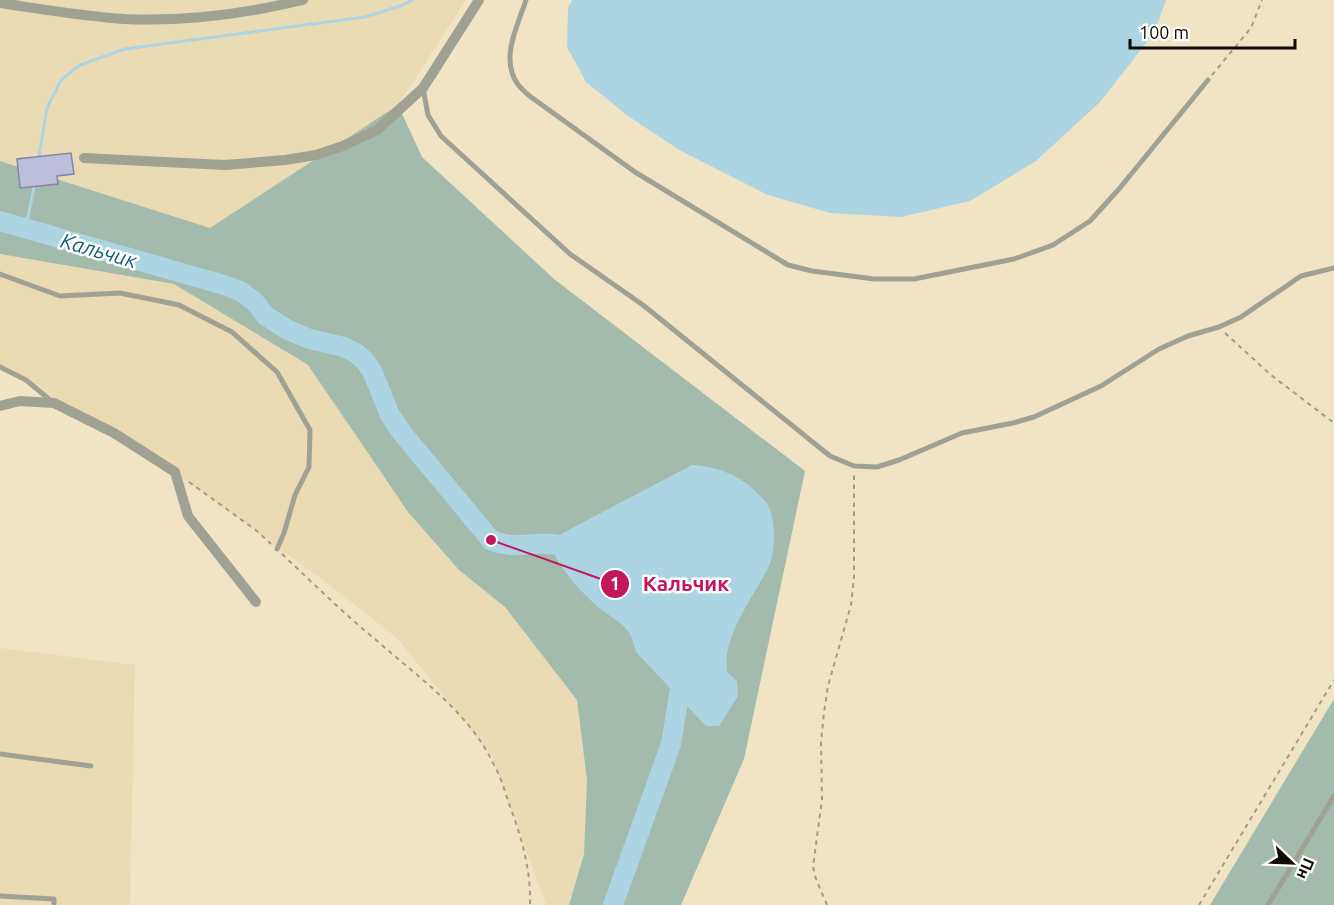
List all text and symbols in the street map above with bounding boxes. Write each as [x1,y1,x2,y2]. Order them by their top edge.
scale bar [1130,12,1295,50]
text: 100 m [1139,22,1189,42]
water label: Кальчик [58,228,140,272]
callout: Кальчик [600,564,741,603]
text: Кальчик [643,571,729,595]
text: 1 [610,573,620,593]
north arrow [1262,833,1322,893]
text: Пн [1293,856,1318,882]

